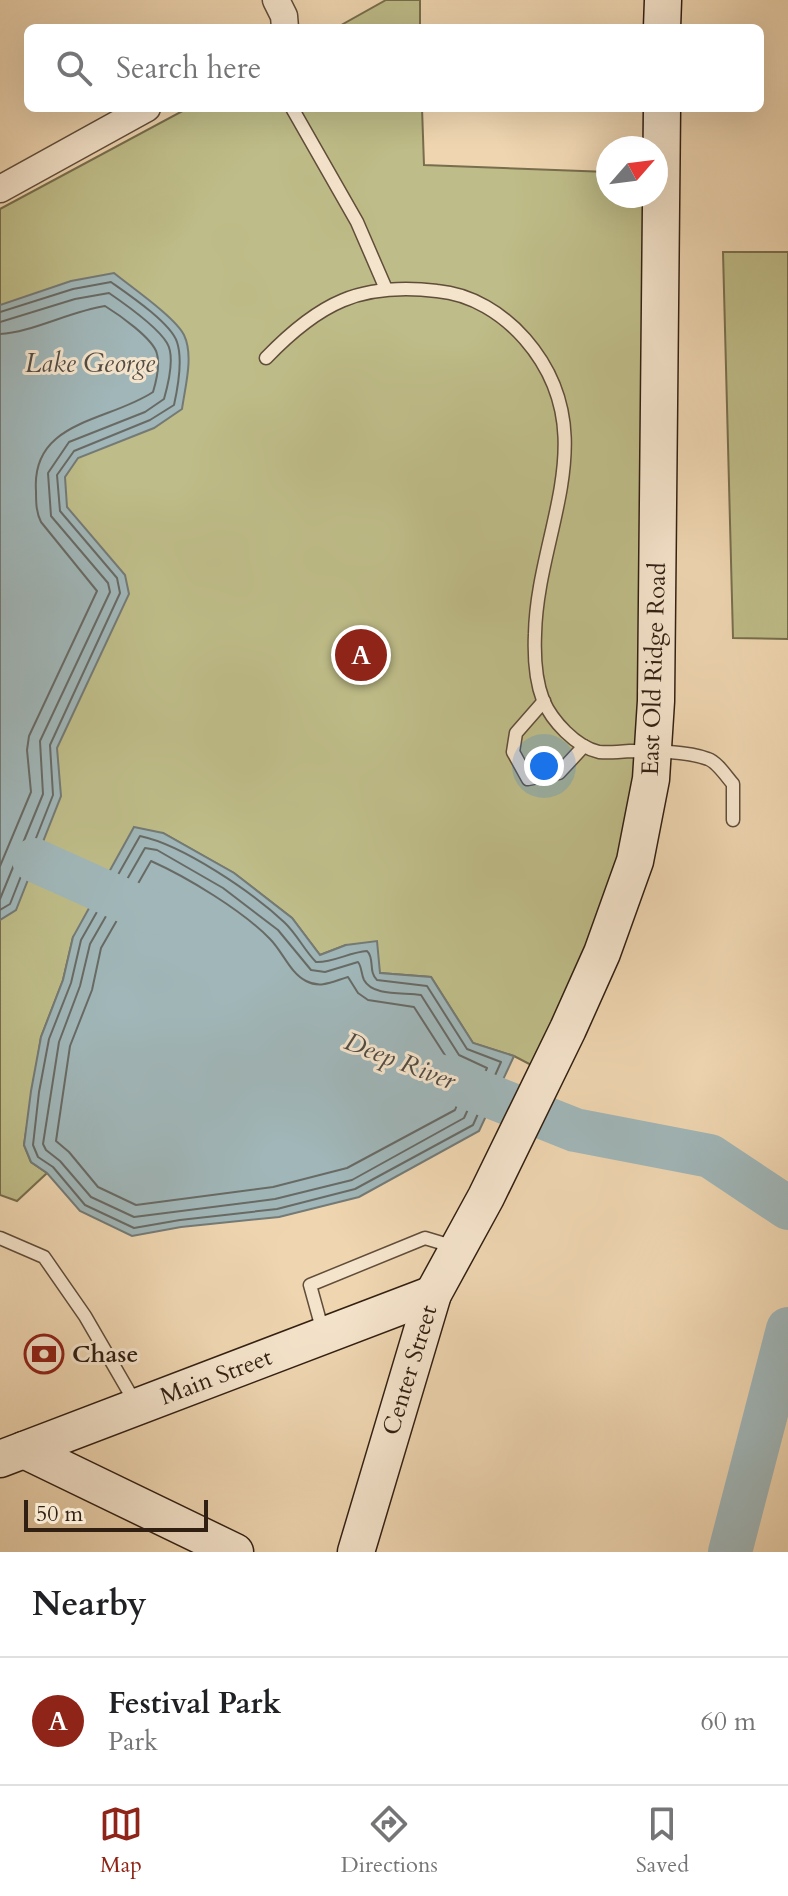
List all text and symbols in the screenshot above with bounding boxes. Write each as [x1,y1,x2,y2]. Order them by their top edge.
search box [24,24,764,112]
icon: search [52,46,96,90]
text: Search here [116,48,261,89]
north arrow [596,136,668,208]
water label: Lake George [25,346,156,381]
street label: East Old Ridge Road [634,562,674,776]
pin: A [335,625,387,685]
your location [524,746,564,786]
water label: Deep River [339,1024,462,1099]
street label: Center Street [375,1301,446,1439]
bank icon: Chase [23,1333,65,1375]
place label: Chase [72,1338,138,1371]
street label: Main Street [155,1340,277,1413]
scale bar [24,1496,208,1532]
text: 50 m [36,1499,83,1529]
text: Nearby [32,1581,147,1627]
text: Festival Park [108,1683,281,1724]
text: A [48,1704,68,1739]
text: 60 m [700,1704,756,1739]
text: Park [108,1724,158,1759]
tab: Map [99,1802,143,1880]
tab: Directions [341,1802,438,1880]
tab: Saved [636,1802,689,1880]

